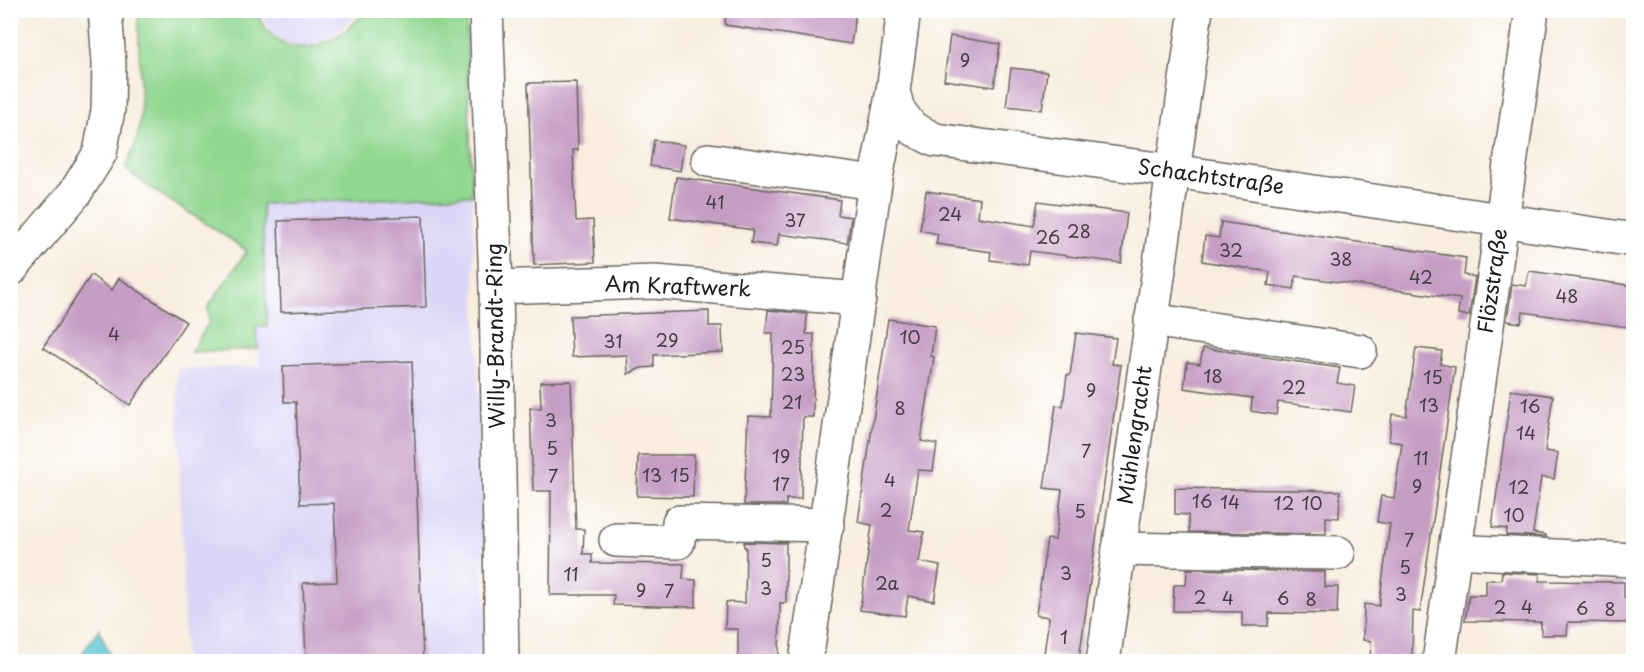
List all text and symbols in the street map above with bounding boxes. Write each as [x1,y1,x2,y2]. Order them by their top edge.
house number: 9 [960,46,970,73]
street label: Schachtstraße [1136,149,1287,201]
house number: 41 [706,188,724,215]
house number: 24 [938,200,962,227]
house number: 37 [784,206,806,233]
house number: 28 [1067,217,1091,244]
house number: 26 [1036,223,1060,250]
street label: Flözstraße [1468,226,1514,335]
house number: 32 [1219,236,1243,263]
street label: Willy-Brandt-Ring [476,243,512,429]
house number: 38 [1329,245,1353,272]
house number: 42 [1409,263,1433,290]
street label: Am Kraftwerk [604,266,752,304]
house number: 48 [1555,282,1579,309]
house number: 4 [108,320,120,347]
house number: 10 [899,323,921,350]
house number: 29 [656,326,678,353]
house number: 31 [604,327,622,354]
house number: 25 [781,333,805,360]
house number: 23 [781,360,805,387]
house number: 18 [1203,362,1223,389]
street label: Mühlengracht [1107,363,1159,506]
house number: 15 [1423,363,1443,390]
house number: 22 [1282,373,1306,400]
house number: 9 [1086,376,1096,403]
house number: 21 [782,388,802,415]
house number: 13 [1419,391,1439,418]
house number: 16 [1520,392,1540,419]
house number: 8 [894,394,906,421]
house number: 3 [545,406,557,433]
house number: 14 [1516,419,1536,446]
house number: 5 [546,434,558,461]
house number: 7 [1081,437,1091,464]
house number: 19 [772,442,790,469]
house number: 11 [1413,444,1429,471]
house number: 13 [642,461,662,488]
house number: 15 [670,461,690,488]
house number: 7 [548,462,558,489]
house number: 4 [884,466,896,493]
house number: 17 [772,470,790,497]
house number: 9 [1412,472,1422,499]
house number: 12 [1509,473,1529,500]
house number: 16 [1192,487,1212,514]
house number: 14 [1220,488,1240,515]
house number: 12 [1274,489,1294,516]
house number: 10 [1301,489,1323,516]
house number: 2 [880,496,892,523]
house number: 5 [1074,497,1086,524]
house number: 10 [1503,501,1525,528]
house number: 7 [1404,526,1414,553]
house number: 5 [760,546,772,573]
house number: 5 [1399,553,1411,580]
house number: 3 [1060,559,1072,586]
house number: 11 [563,560,579,587]
house number: 2a [875,569,900,596]
house number: 3 [760,574,772,601]
house number: 9 [636,576,646,603]
house number: 7 [664,577,674,604]
house number: 3 [1395,580,1407,607]
house number: 2 [1194,583,1206,610]
house number: 4 [1222,584,1234,611]
house number: 6 [1277,584,1289,611]
house number: 8 [1305,585,1317,612]
house number: 2 [1494,593,1506,620]
house number: 4 [1521,593,1533,620]
house number: 6 [1576,594,1588,621]
house number: 8 [1604,595,1616,622]
house number: 1 [1060,623,1068,650]

